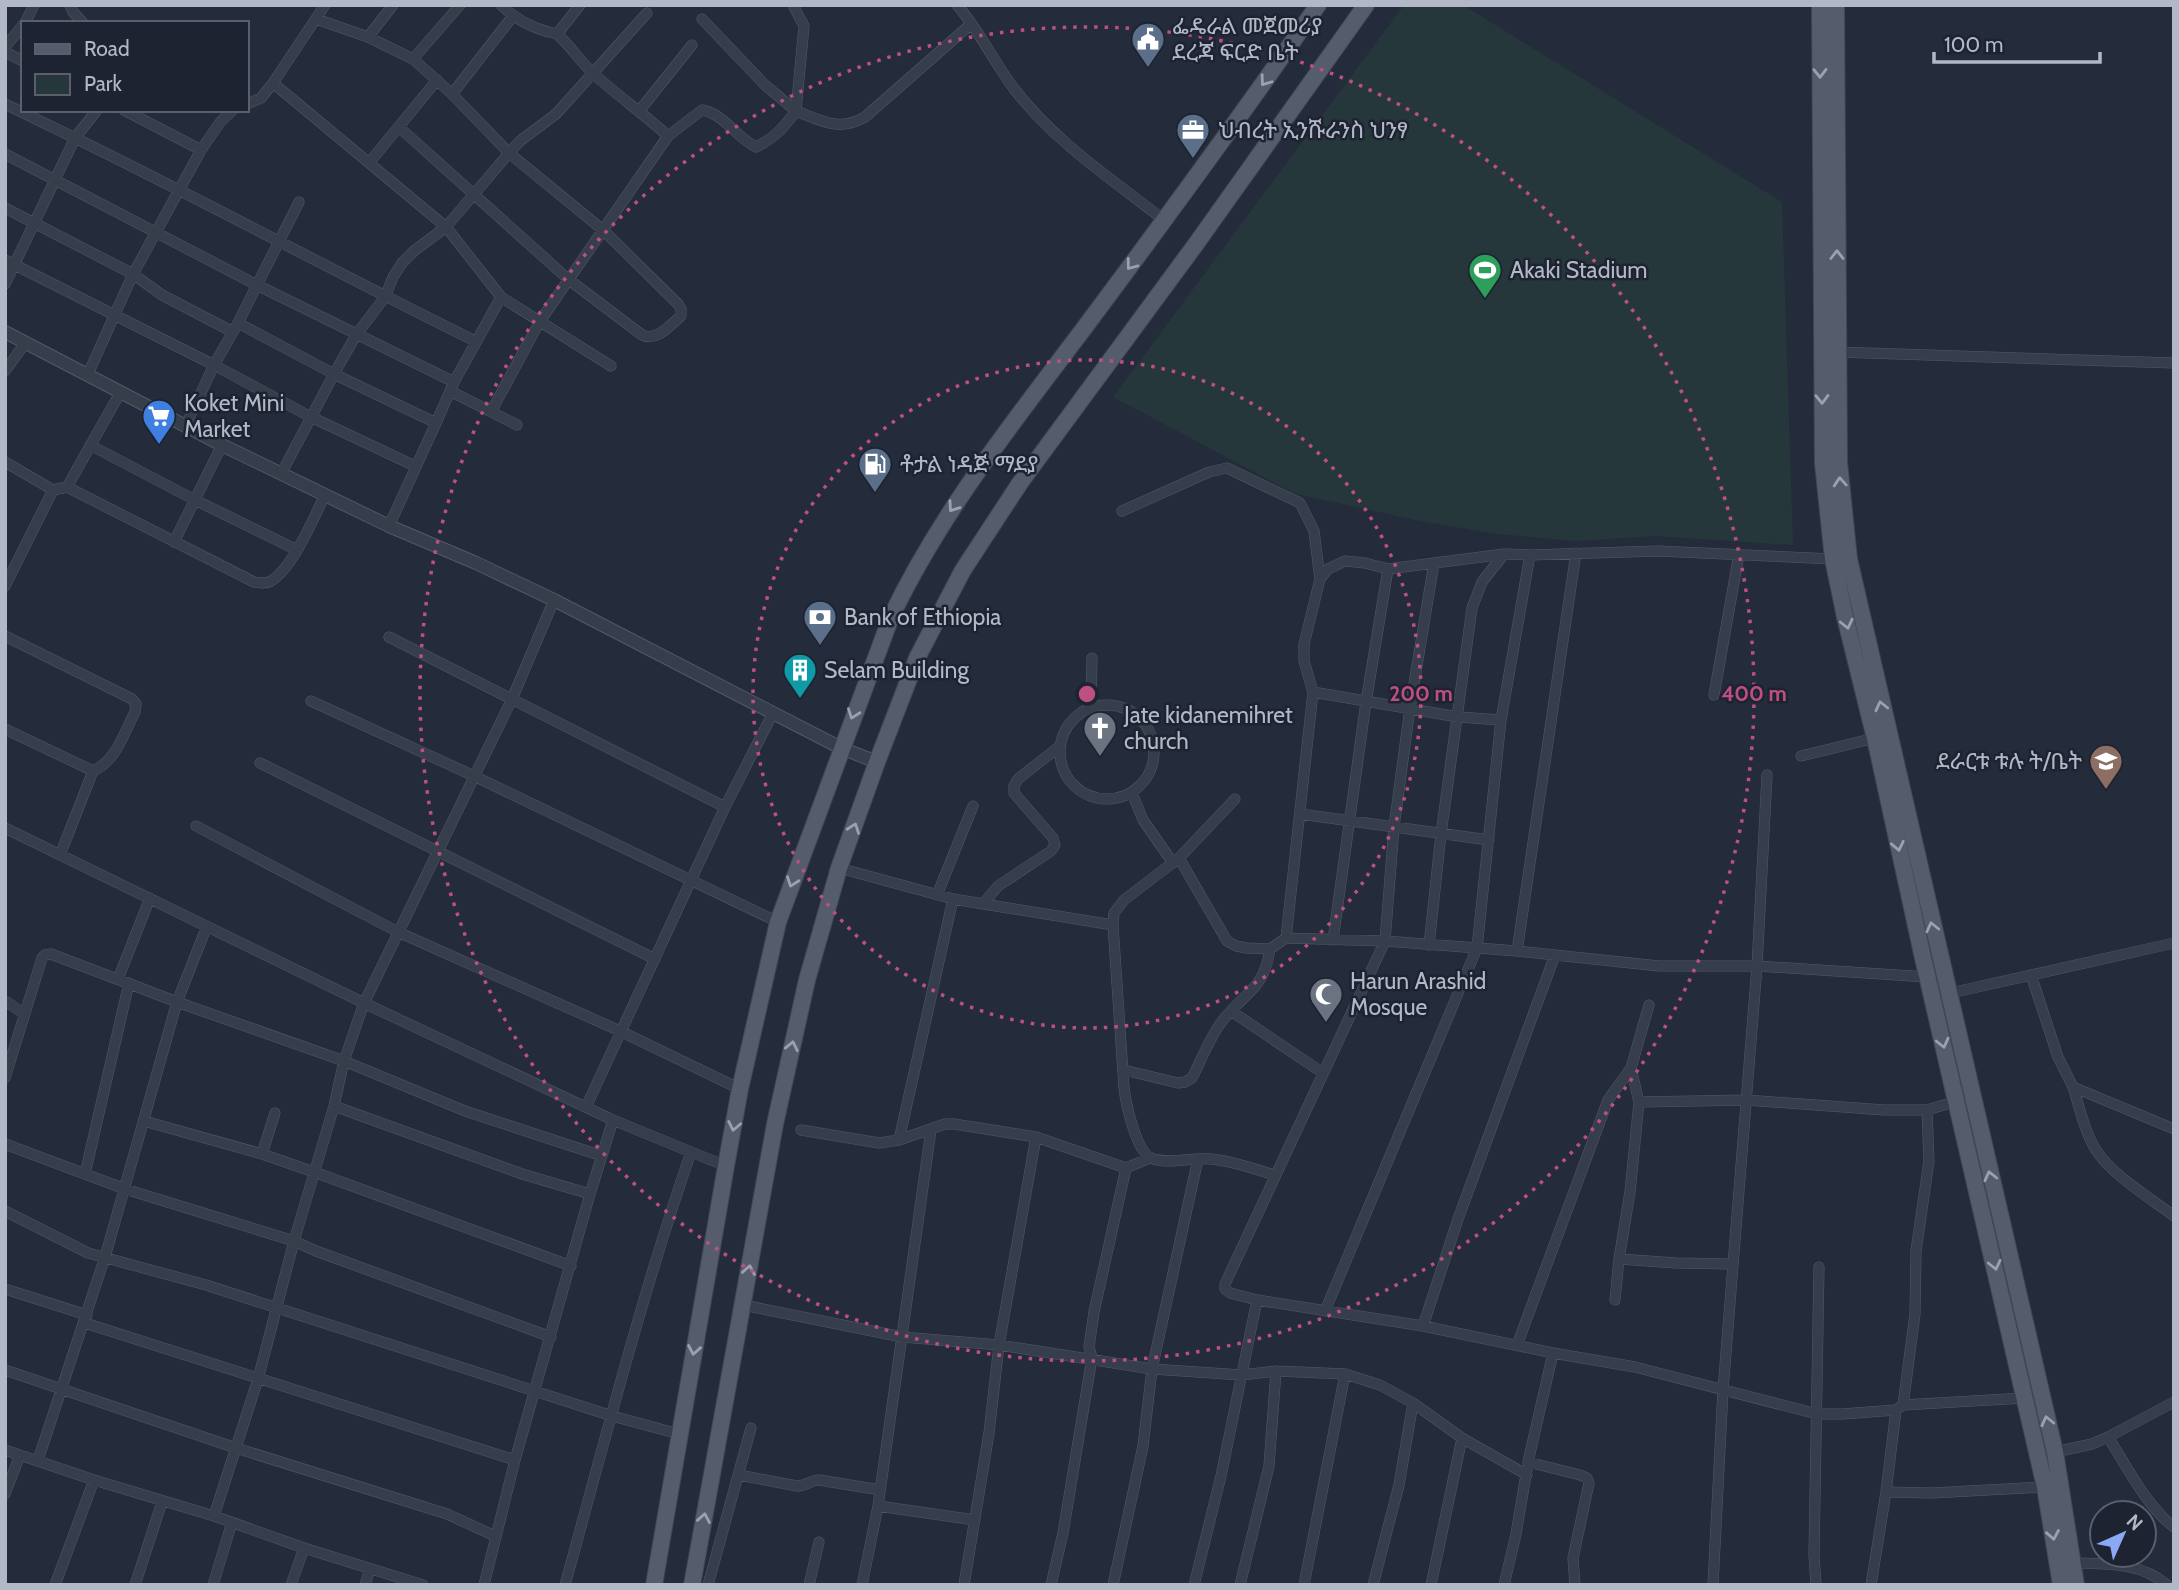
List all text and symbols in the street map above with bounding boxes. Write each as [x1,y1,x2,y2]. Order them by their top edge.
place label: ፌዴራል መጀመሪያ ደረጃ ፍርድ ቤት [1172,12,1322,66]
public building icon: ፌዴራል መጀመሪያ ደረጃ ፍርድ ቤት [1129,20,1167,69]
legend [21,21,248,112]
scale bar [1934,21,2100,65]
text: 100 m [1944,32,2003,57]
text: Road [84,36,130,61]
one-way arrow [1812,69,1828,79]
text: Park [84,71,122,96]
one-way arrow [1261,73,1273,86]
office icon: ህብረት ኢንሹራንስ ህንፃ [1174,111,1212,160]
place label: ህብረት ኢንሹራንስ ህንፃ [1218,116,1408,144]
one-way arrow [1829,249,1845,259]
sports icon: Akaki Stadium [1466,251,1504,300]
place label: Akaki Stadium [1510,256,1648,284]
one-way arrow [1127,257,1139,270]
place label: Koket Mini Market [184,389,284,443]
one-way arrow [1814,394,1830,405]
supermarket icon: Koket Mini Market [140,397,178,446]
fuel station icon: ቶታል ነዳጅ ማደያ [856,445,894,494]
place label: ቶታል ነዳጅ ማደያ [900,450,1038,478]
one-way arrow [1833,476,1848,487]
one-way arrow [949,499,961,512]
bank icon: Bank of Ethiopia [801,598,839,647]
place label: Bank of Ethiopia [844,603,1001,631]
one-way arrow [1839,618,1853,630]
building icon: Selam Building [781,651,819,700]
place label: Selam Building [824,656,969,684]
text: 200 m [1389,681,1453,706]
text: 400 m [1721,681,1787,706]
centre of rings [1075,682,1099,706]
one-way arrow [1875,700,1889,712]
place label: Jate kidanemihret church [1123,701,1293,755]
one-way arrow [848,708,862,720]
church icon: Jate kidanemihret church [1081,709,1119,758]
school or university icon: ደራርቱ ቱሉ ት/ቤት [2087,742,2125,791]
place label: ደራርቱ ቱሉ ት/ቤት [1936,747,2082,775]
one-way arrow [846,822,860,834]
one-way arrow [1890,840,1905,852]
one-way arrow [786,875,800,887]
one-way arrow [1926,921,1941,933]
place label: Harun Arashid Mosque [1350,967,1486,1021]
mosque icon: Harun Arashid Mosque [1307,975,1345,1024]
one-way arrow [1935,1037,1949,1049]
one-way arrow [784,1040,798,1052]
one-way arrow [727,1120,742,1132]
one-way arrow [1984,1170,1999,1182]
one-way arrow [1987,1259,2001,1271]
one-way arrow [741,1264,756,1276]
one-way arrow [687,1344,702,1356]
one-way arrow [2041,1415,2056,1427]
north arrow [2088,1499,2158,1569]
text: N [2122,1509,2148,1535]
one-way arrow [696,1512,711,1524]
one-way arrow [2045,1529,2060,1541]

